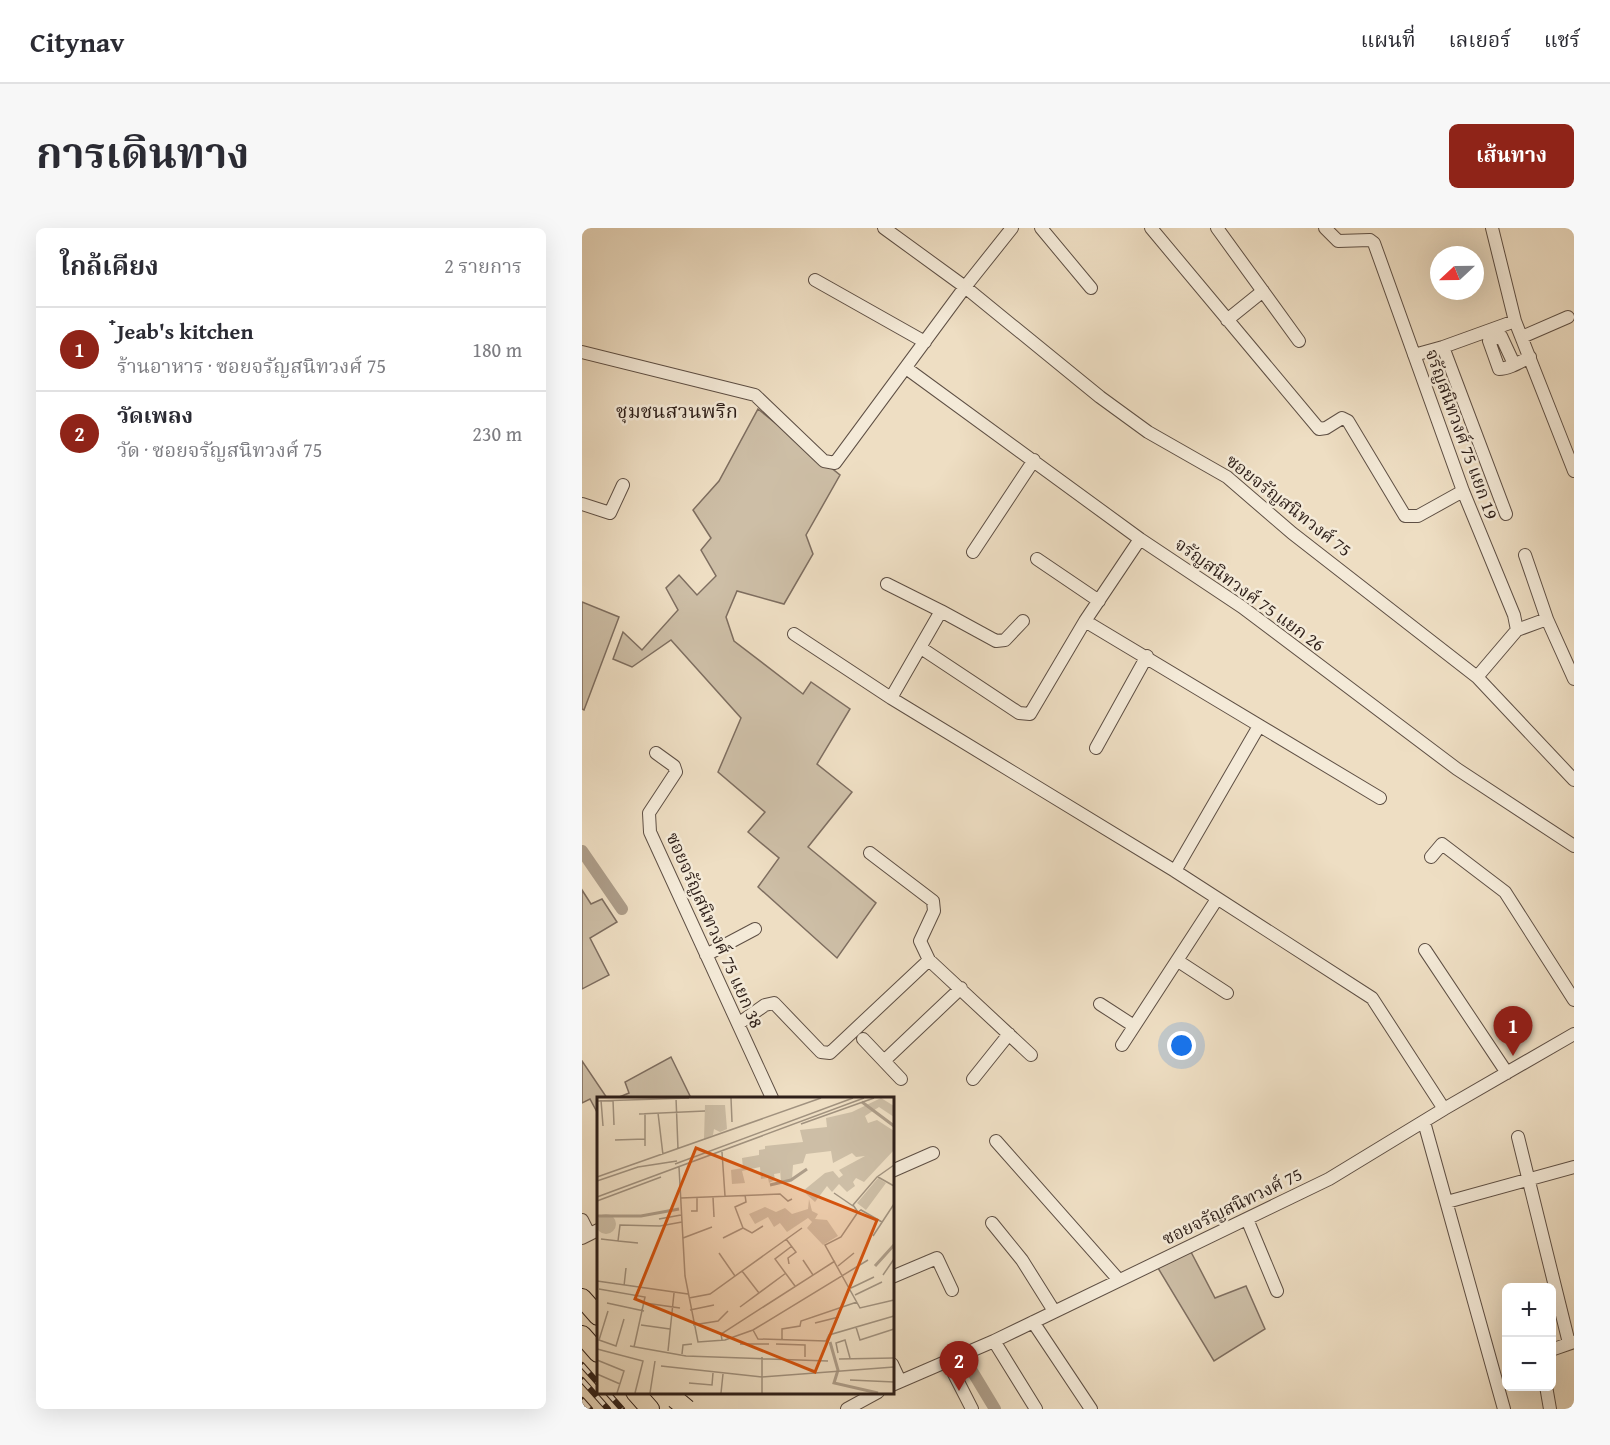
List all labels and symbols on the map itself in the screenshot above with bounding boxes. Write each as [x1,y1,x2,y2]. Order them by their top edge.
north arrow [1430,246,1484,300]
street label: จรัญสนิทวงศ์ 75 แยก 19 [1419,345,1505,523]
district label: ชุมชนสวนพริก [616,396,738,425]
street label: ซอยจรัญสนิทวงศ์ 75 [1220,447,1358,563]
street label: จรัญสนิทวงศ์ 75 แยก 26 [1169,530,1331,658]
street label: ซอยจรัญสนิทวงศ์ 75 แยก 38 [660,828,770,1032]
pin: 1 [1494,1006,1532,1056]
your location [1167,1031,1196,1060]
inset map [597,1097,894,1394]
street label: ซอยจรัญสนิทวงศ์ 75 [1157,1160,1307,1252]
pin: 2 [940,1342,979,1391]

